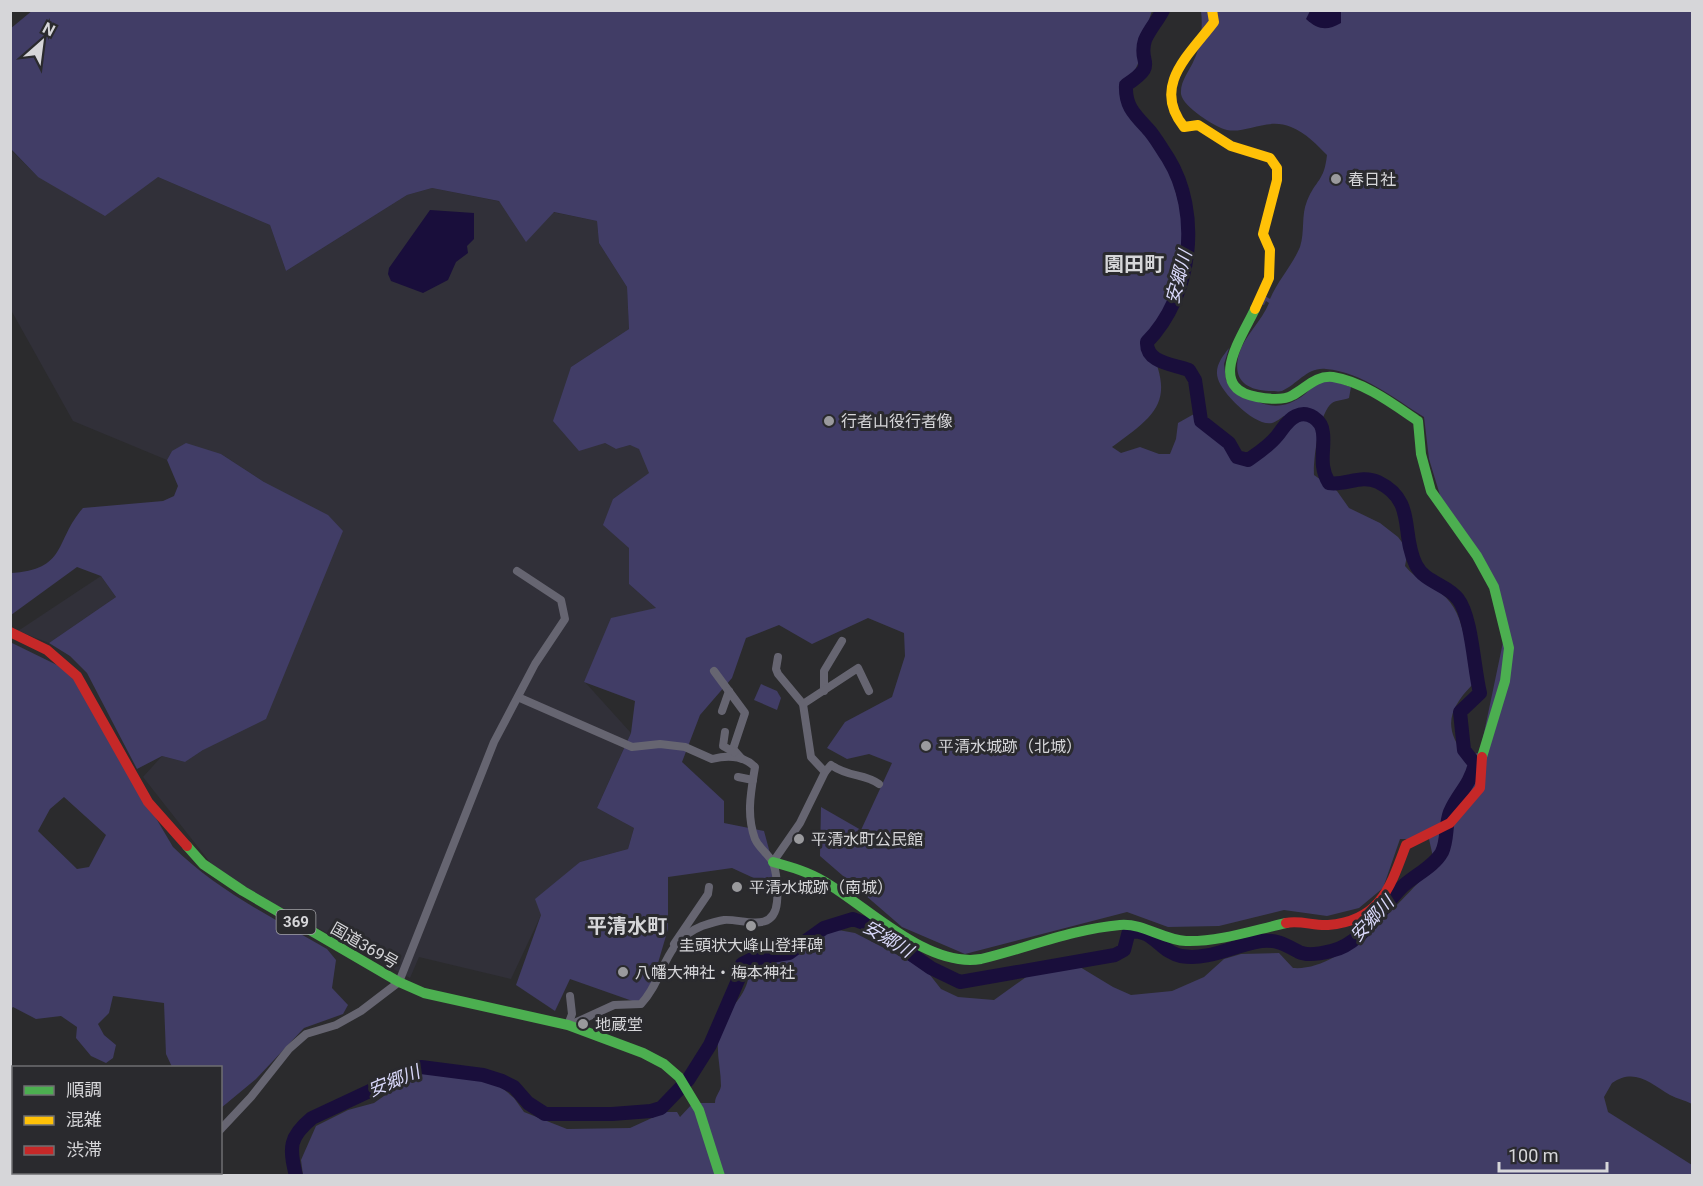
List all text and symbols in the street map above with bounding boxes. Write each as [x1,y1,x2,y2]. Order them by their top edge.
north arrow [12,12,72,72]
text: N [39,18,58,40]
place label: 春日社 [1348,170,1396,189]
marker: 春日社 [1329,172,1343,186]
water label: 安郷川 [1161,246,1196,306]
district label: 園田町 [1104,252,1164,276]
place label: 行者山役行者像 [841,412,953,431]
marker: 行者山役行者像 [822,414,836,428]
place label: 平清水城跡（北城） [938,737,1082,756]
marker: 平清水城跡（北城） [919,739,933,753]
place label: 平清水町公民館 [811,830,923,849]
marker: 平清水町公民館 [792,832,806,846]
place label: 平清水城跡（南城） [749,878,893,897]
marker: 平清水城跡（南城） [730,880,744,894]
water label: 安郷川 [1346,890,1399,946]
road number: 369 [276,910,316,934]
district label: 平清水町 [587,914,667,938]
water label: 安郷川 [860,916,919,963]
street label: 国道369号 [328,918,402,972]
marker: 圭頭状大峰山登拝碑 [744,919,758,933]
place label: 圭頭状大峰山登拝碑 [679,936,823,955]
place label: 八幡大神社・梅本神社 [635,963,795,982]
marker: 八幡大神社・梅本神社 [616,965,630,979]
place label: 地蔵堂 [595,1015,643,1034]
marker: 地蔵堂 [576,1017,590,1031]
water label: 安郷川 [365,1060,425,1100]
legend [12,1066,222,1174]
text: 順調 [66,1079,102,1100]
text: 混雑 [66,1109,102,1130]
scale bar [1499,1135,1607,1173]
text: 渋滞 [66,1139,102,1160]
text: 100 m [1508,1145,1559,1166]

